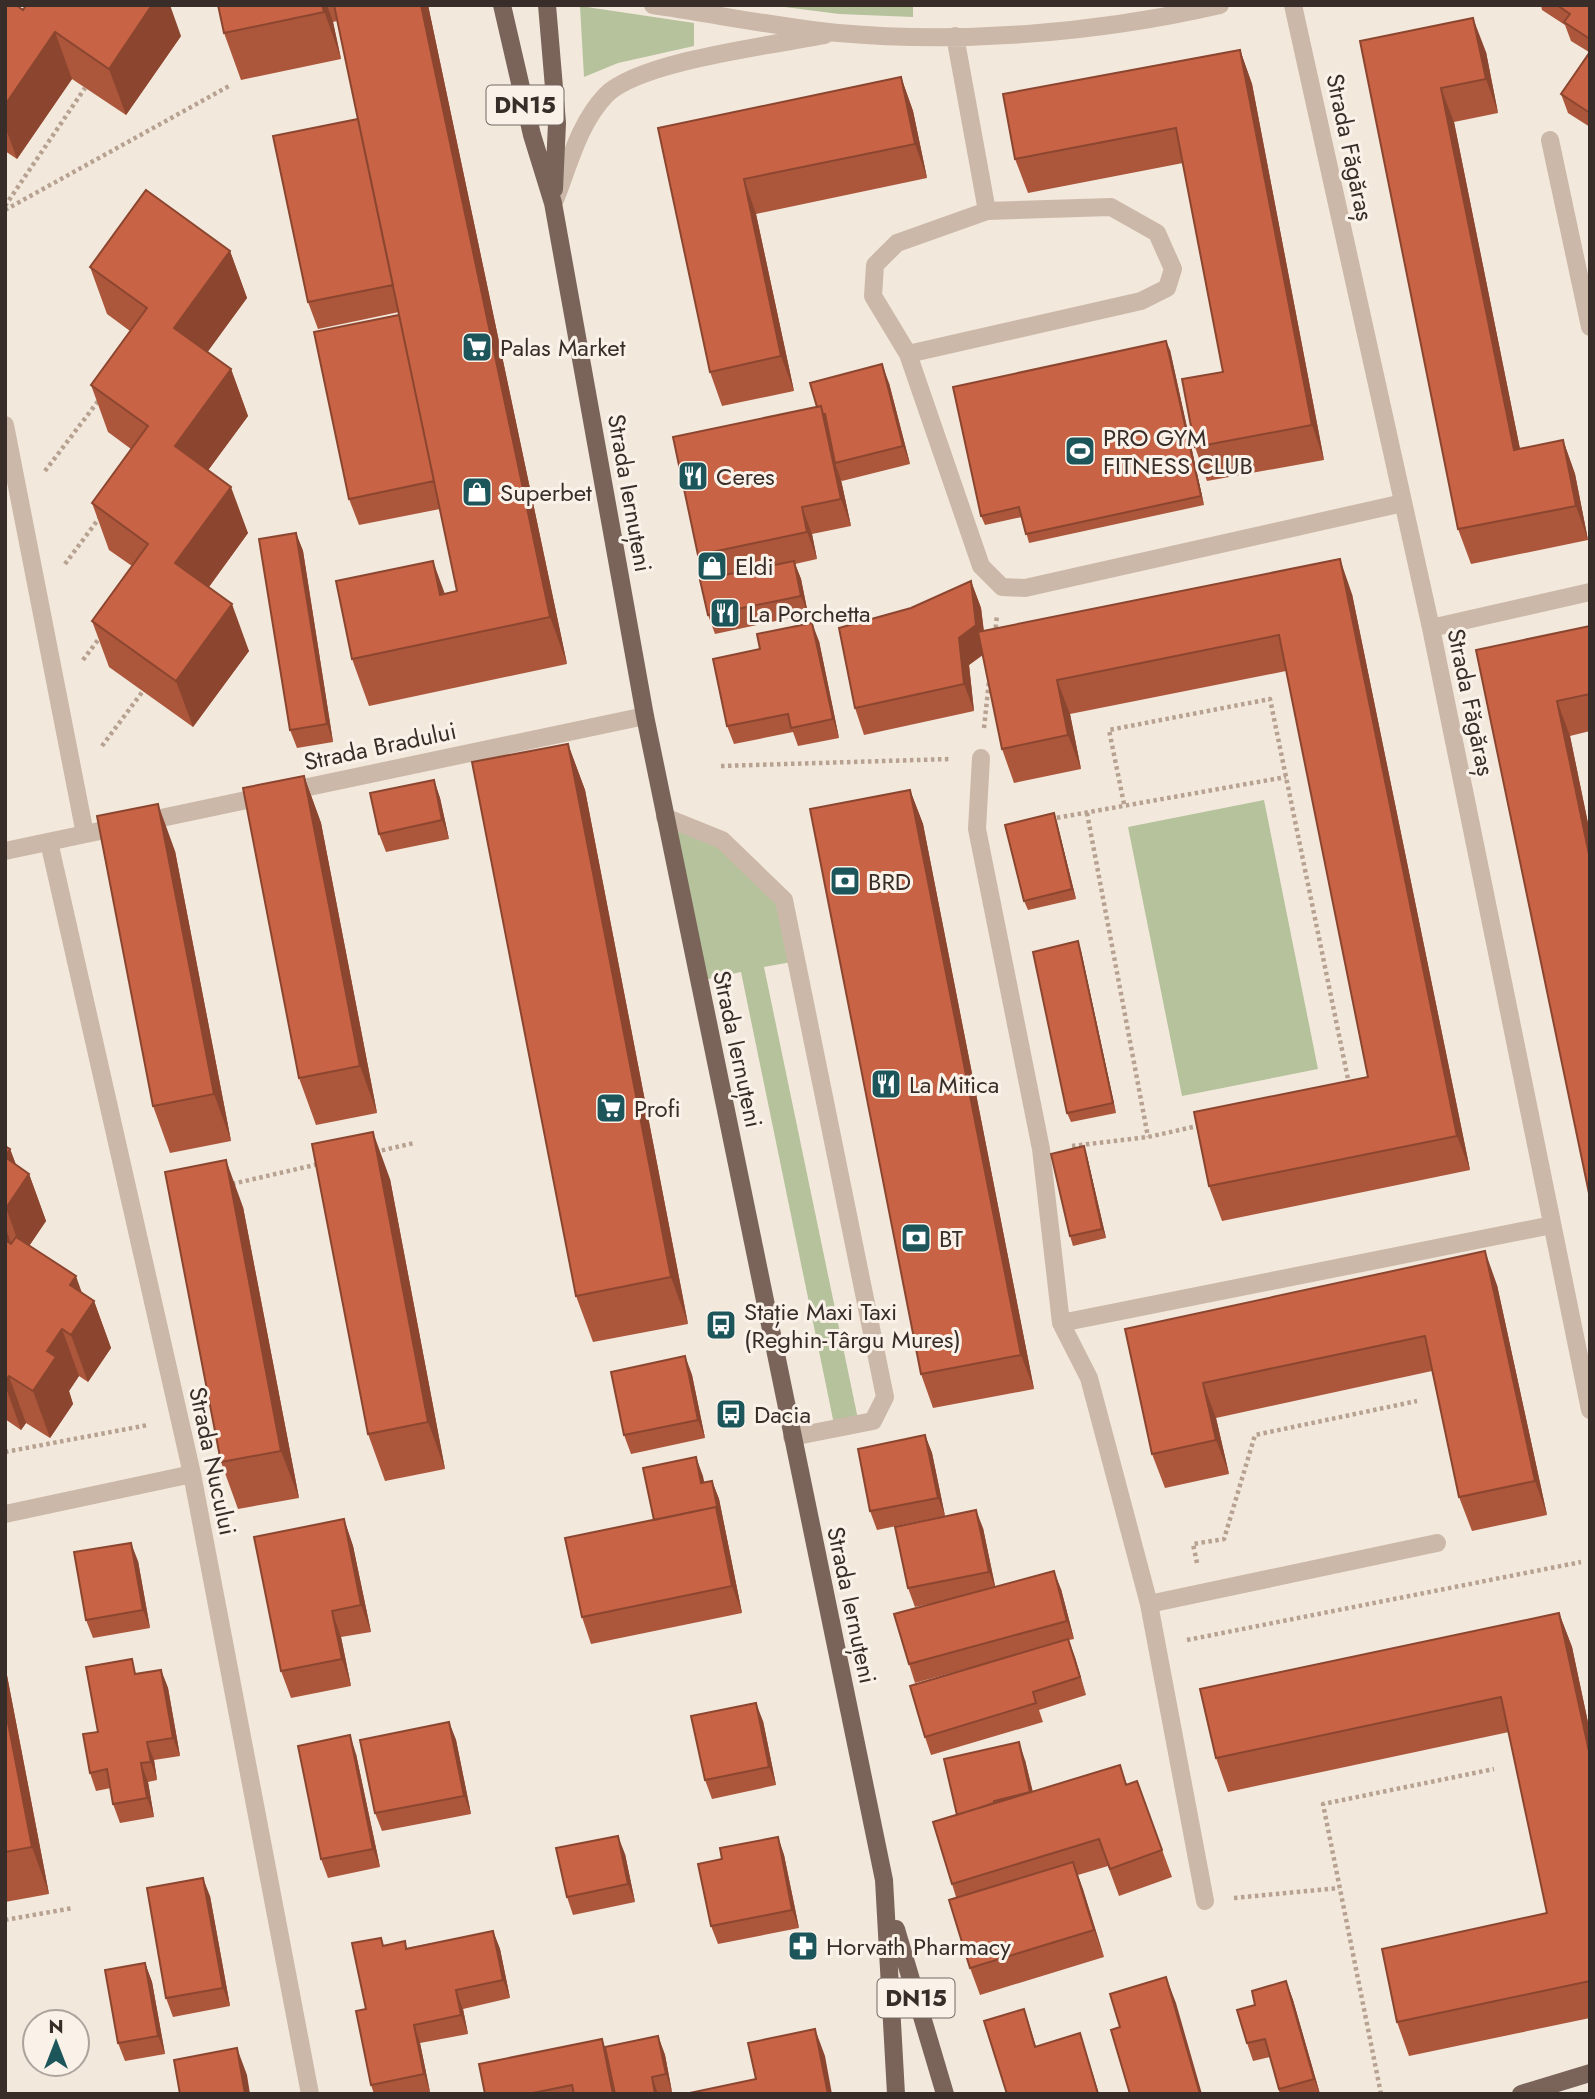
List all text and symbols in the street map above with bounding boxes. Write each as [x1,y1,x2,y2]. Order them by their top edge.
street label: Strada Făgăraș [1317,70,1383,224]
road number: DN15 [486,86,564,124]
supermarket icon: Palas Market [460,330,494,364]
place label: Palas Market [500,330,626,365]
street label: Strada Iernuțeni [599,411,661,575]
place label: PRO GYM FITNESS CLUB [1103,420,1253,483]
sports icon: PRO GYM FITNESS CLUB [1063,434,1097,468]
restaurant icon: Ceres [676,459,710,493]
place label: Ceres [716,459,775,494]
shop icon: Superbet [460,475,494,509]
place label: Superbet [500,475,592,510]
shop icon: Eldi [695,549,729,583]
place label: Eldi [735,549,774,584]
restaurant icon: La Porchetta [708,596,742,630]
place label: La Porchetta [748,596,870,631]
street label: Strada Făgăraș [1438,625,1504,779]
street label: Strada Bradului [301,713,459,779]
bank icon: BRD [828,864,862,898]
place label: BRD [868,864,911,899]
street label: Strada Iernuțeni [704,967,772,1131]
restaurant icon: La Mitica [869,1067,903,1101]
place label: La Mitica [909,1067,999,1102]
supermarket icon: Profi [594,1091,628,1125]
place label: Profi [634,1091,681,1126]
bank icon: BT [899,1221,933,1255]
place label: BT [939,1221,963,1256]
place label: Stație Maxi Taxi (Reghin-Târgu Mures) [744,1294,961,1357]
bus stop icon: Stație Maxi Taxi (Reghin-Târgu Mures) [704,1308,738,1342]
street label: Strada Nucului [180,1384,246,1538]
bus stop icon: Dacia [714,1397,748,1431]
place label: Dacia [754,1397,811,1432]
street label: Strada Iernuțeni [818,1523,886,1687]
pharmacy icon: Horvath Pharmacy [786,1929,820,1963]
place label: Horvath Pharmacy [826,1929,1011,1964]
road number: DN15 [878,1979,954,2018]
north arrow [21,2008,91,2078]
text: N [48,2013,64,2040]

